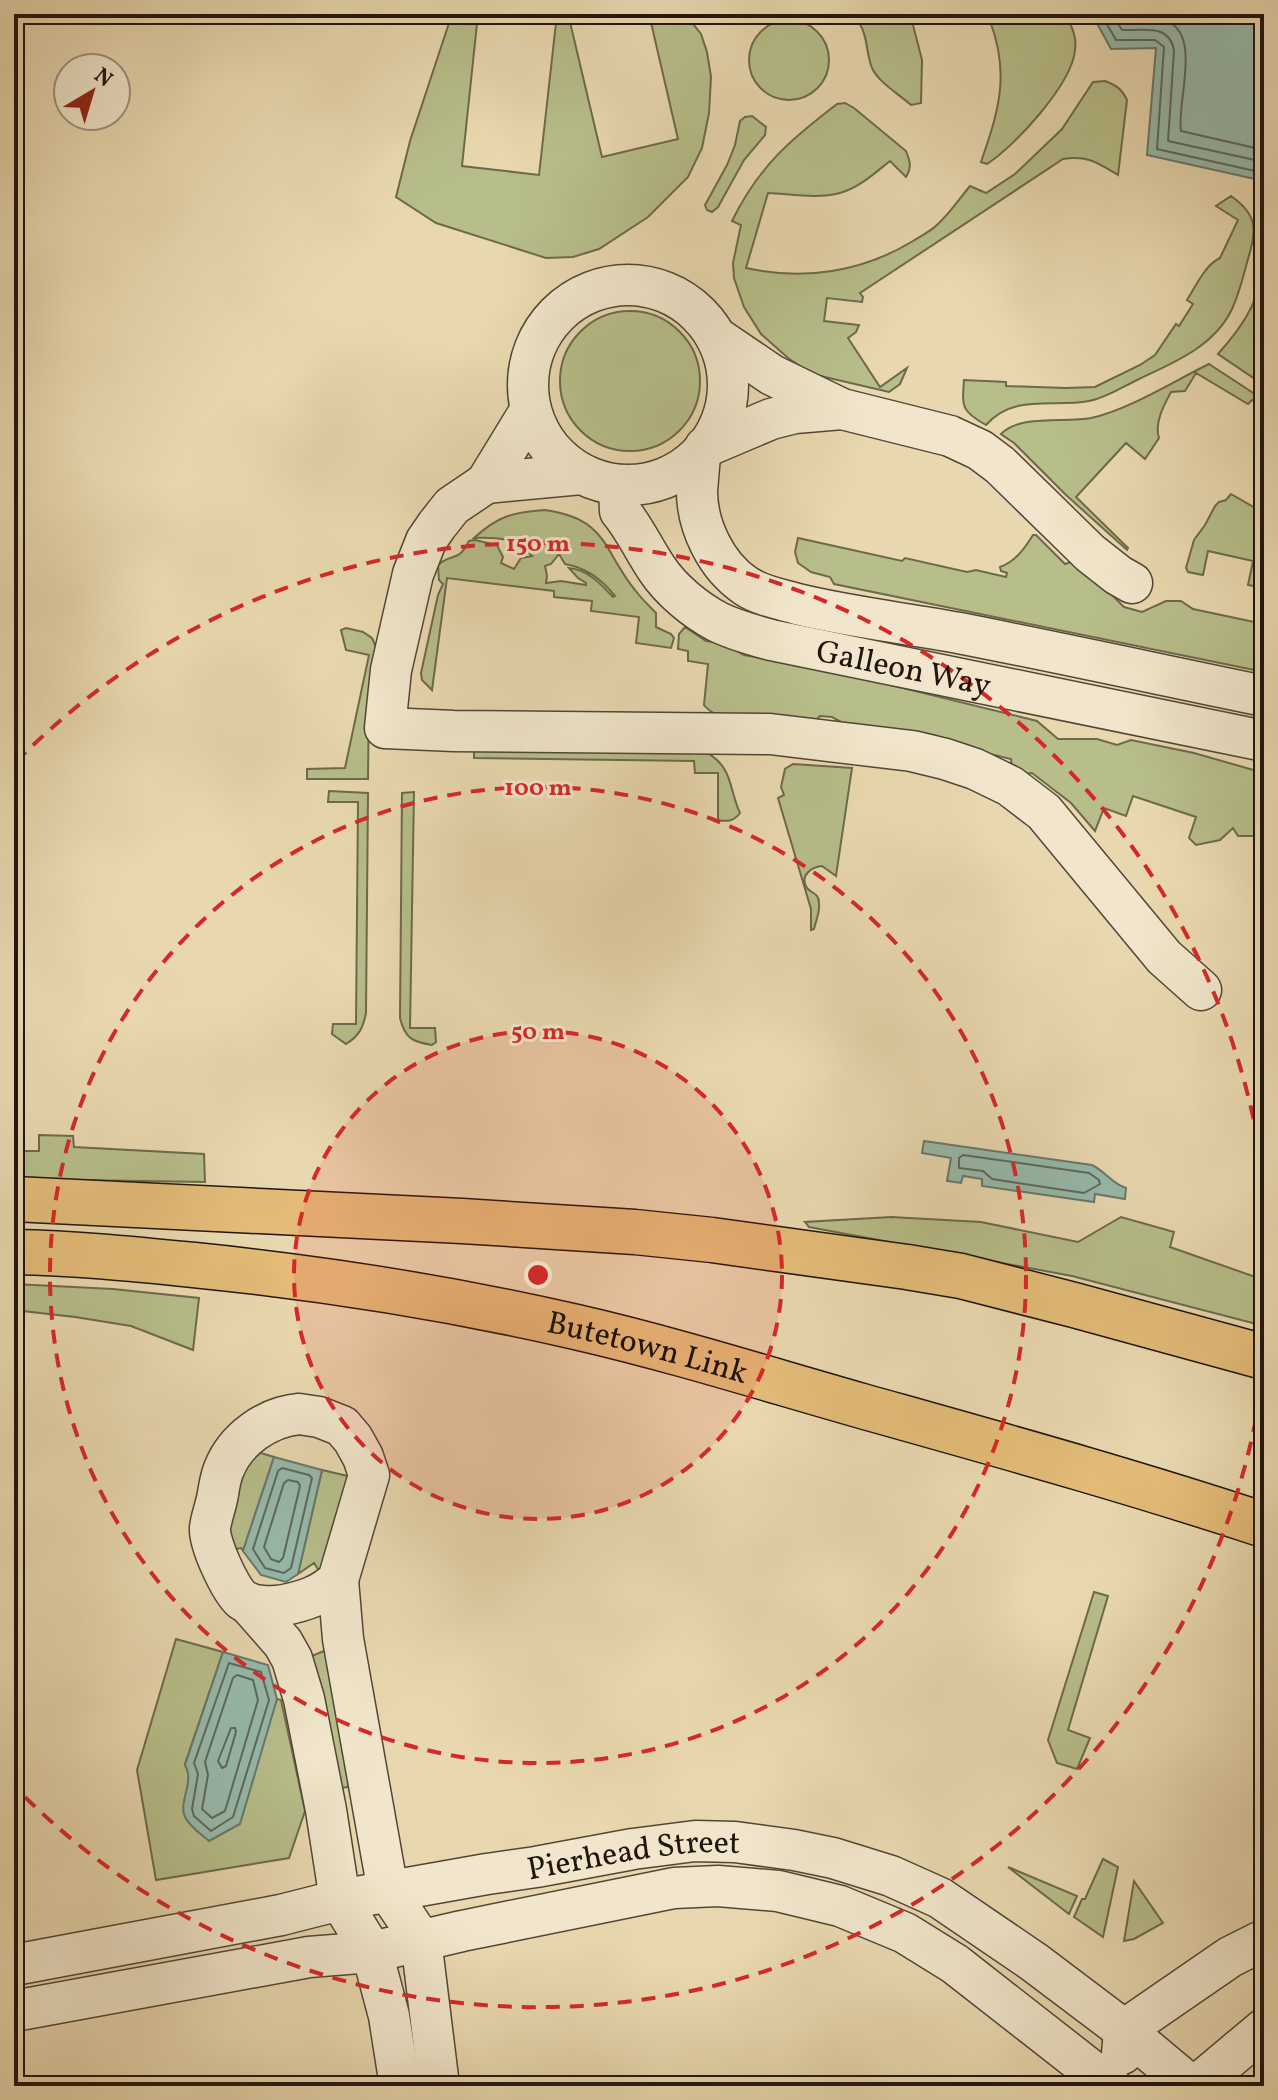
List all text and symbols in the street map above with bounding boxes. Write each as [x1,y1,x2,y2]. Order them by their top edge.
north arrow [52,52,132,132]
text: N [87,61,119,95]
text: 150 m [506,528,570,562]
street label: Galleon Way [812,631,994,709]
text: 100 m [504,772,572,806]
text: 50 m [511,1016,565,1050]
centre of rings [524,1261,552,1289]
street label: Butetown Link [542,1302,753,1397]
street label: Pierhead Street [524,1822,741,1893]

